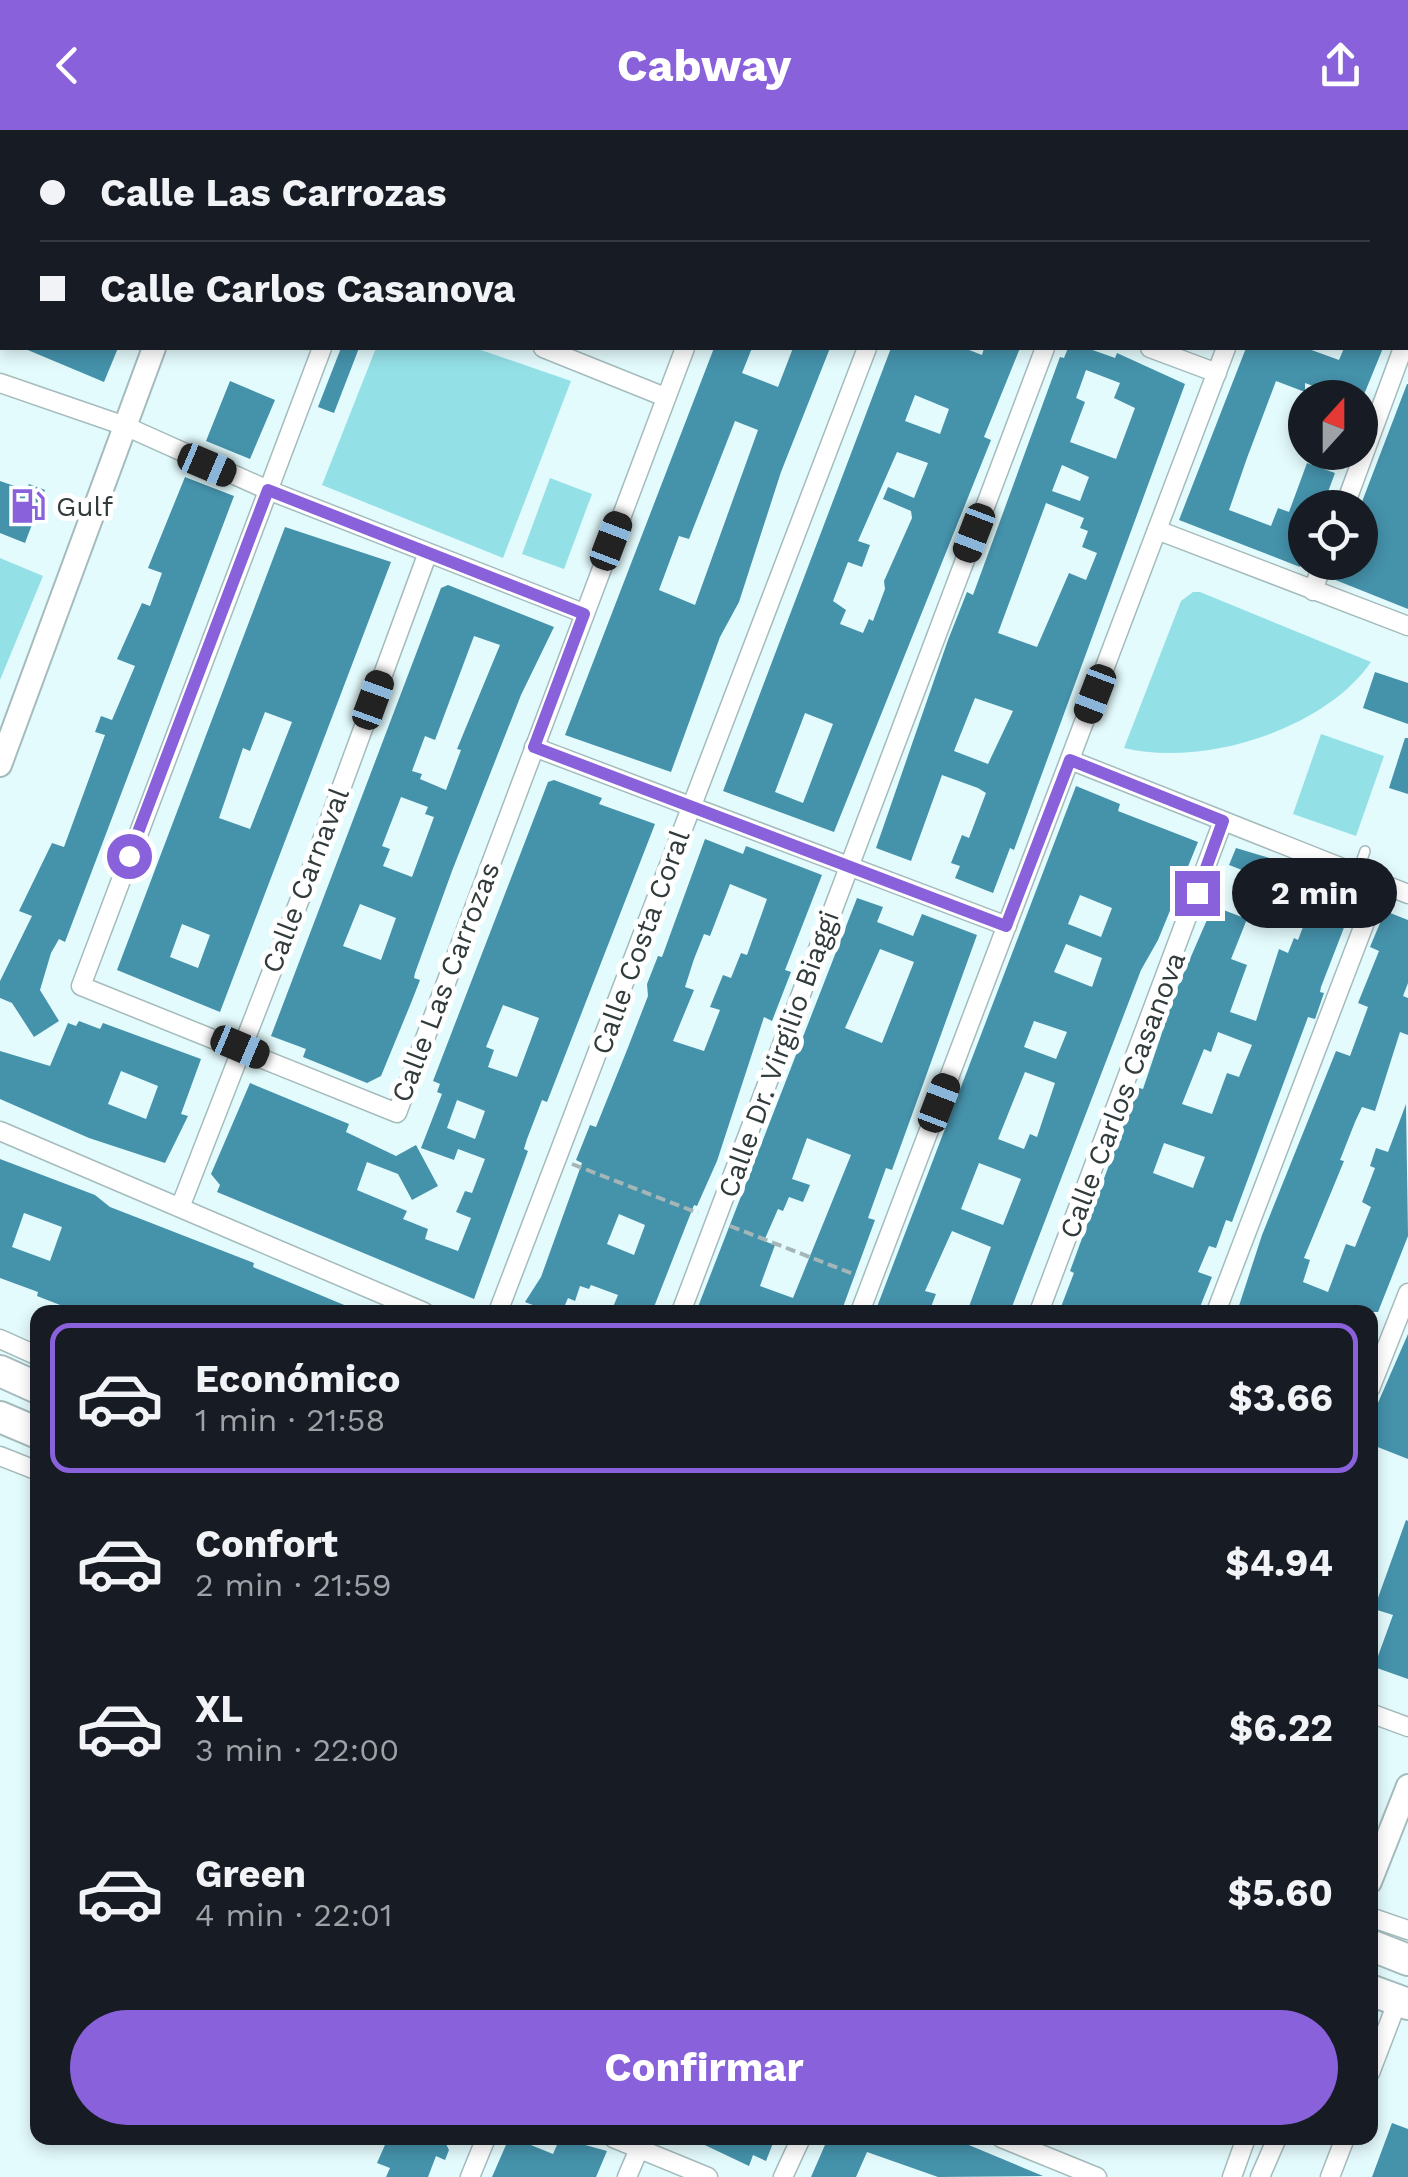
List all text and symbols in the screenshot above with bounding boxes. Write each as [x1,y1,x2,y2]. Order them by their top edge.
icon: back [40,38,95,93]
icon: share [1313,38,1368,93]
text: Cabway [617,39,791,92]
text: Calle Las Carrozas [100,171,446,215]
text: Calle Carlos Casanova [100,267,515,311]
north arrow [1288,380,1378,470]
map controls [1288,380,1378,580]
car [174,439,240,491]
fuel station icon: Gulf [9,487,47,525]
place label: Gulf [56,490,113,523]
button: locate [1288,490,1378,580]
car [949,500,999,566]
car [586,508,636,574]
car [1070,661,1120,727]
car [349,667,397,733]
street label: Calle Carnaval [255,783,356,977]
street label: Calle Costa Coral [585,825,697,1059]
route start [107,834,152,879]
street label: Calle Las Carrozas [384,858,506,1107]
callout: 2 min [1232,858,1397,928]
route end [1175,871,1220,916]
text: 2 min [1271,874,1358,912]
street label: Calle Dr. Virgilio Biaggi [711,906,846,1202]
street label: Calle Carlos Casanova [1053,947,1192,1243]
car [207,1021,273,1073]
car [914,1070,964,1136]
icon: car [75,1353,165,1443]
text: Económico [195,1357,400,1401]
text: $3.66 [1228,1376,1333,1420]
text: 1 min · 21:58 [195,1401,385,1439]
icon: car [75,1518,165,1608]
text: Confort [195,1522,338,1566]
text: $4.94 [1225,1541,1333,1585]
text: 2 min · 21:59 [195,1566,391,1604]
icon: car [75,1683,165,1773]
text: XL [195,1687,243,1731]
text: $6.22 [1229,1706,1333,1750]
text: 3 min · 22:00 [195,1731,399,1769]
icon: car [75,1848,165,1938]
text: Green [195,1852,306,1896]
text: $5.60 [1228,1871,1333,1915]
text: 4 min · 22:01 [195,1896,393,1934]
button: Confirmar [70,2010,1338,2125]

